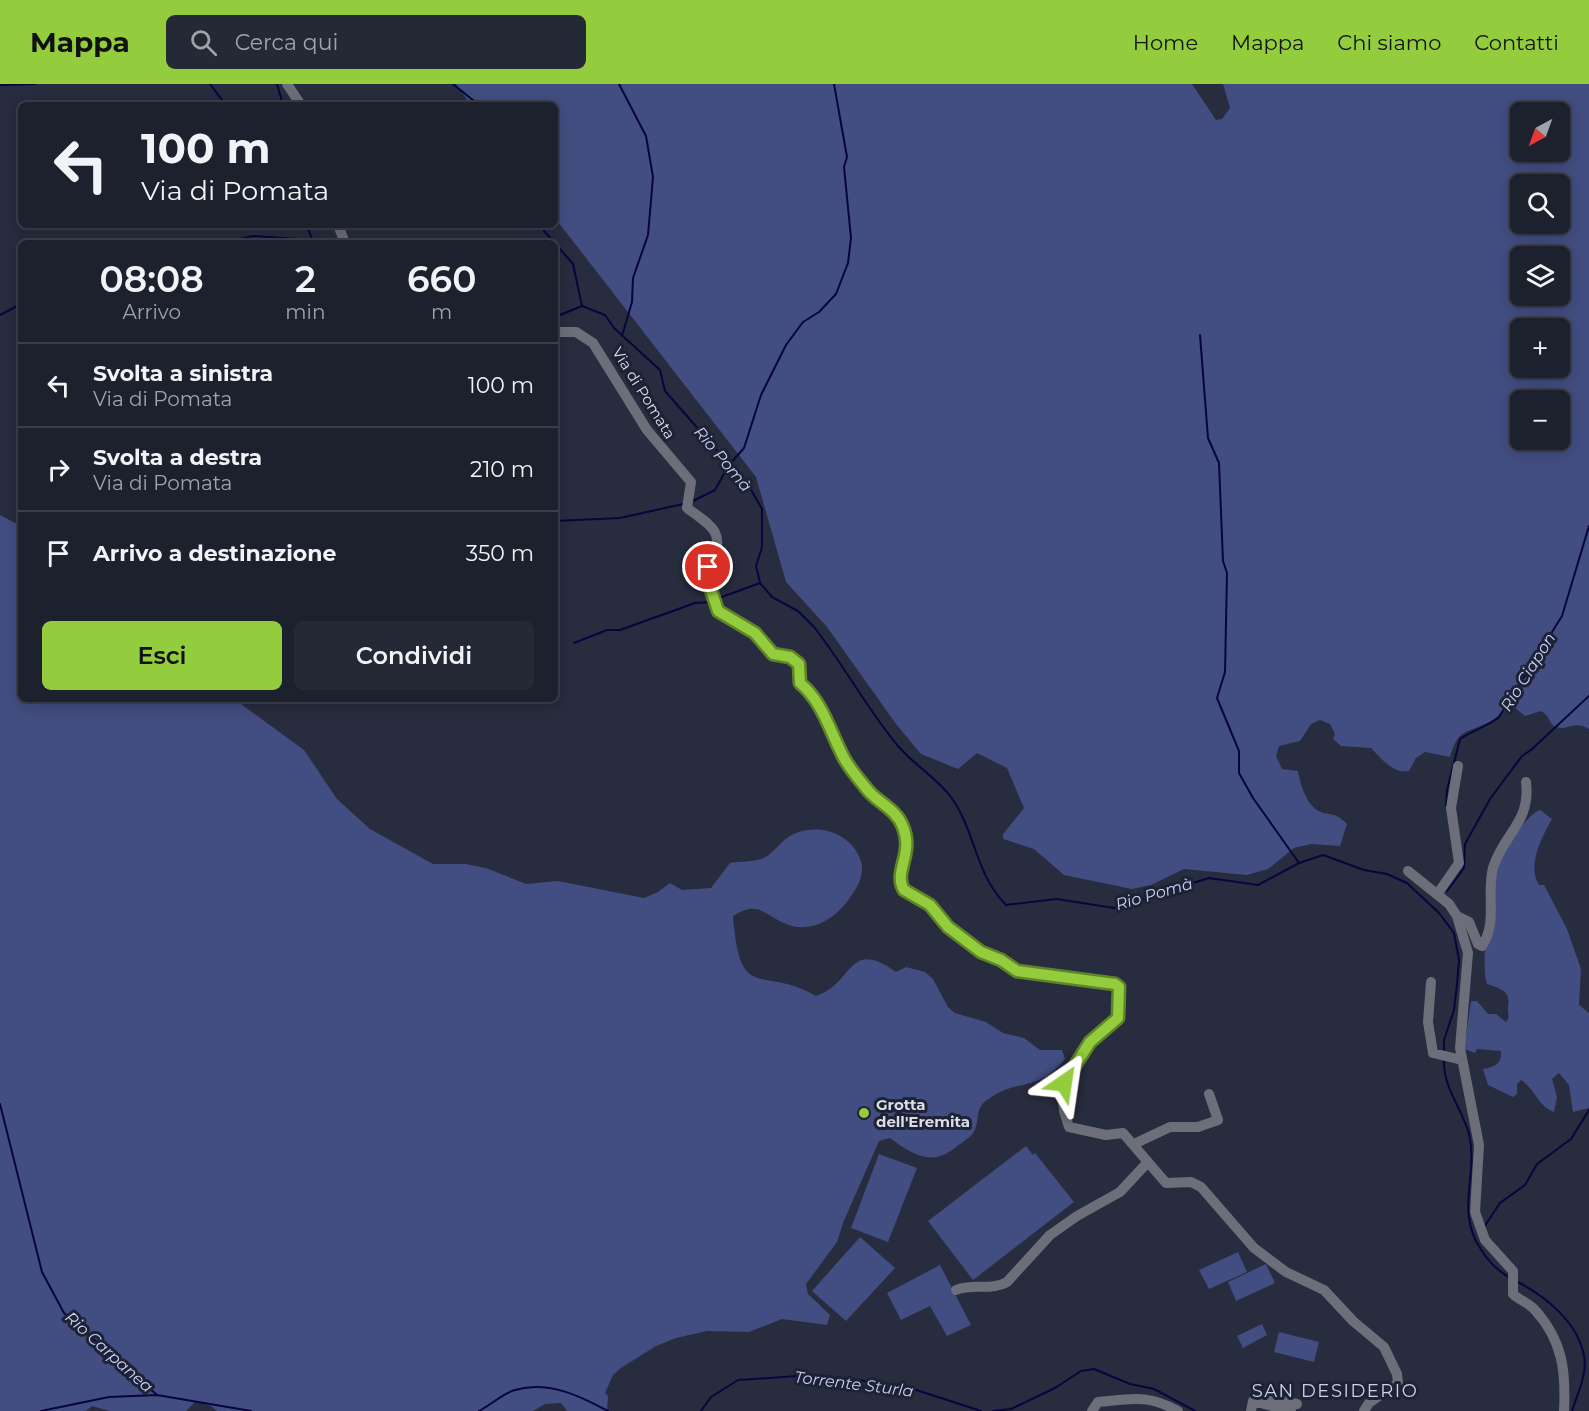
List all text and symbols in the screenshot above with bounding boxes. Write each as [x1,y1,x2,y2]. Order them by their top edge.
search box [166,15,586,69]
text: Mappa [30,25,130,59]
icon: search [187,26,220,59]
text: Cerca qui [235,29,338,56]
text: Home [1133,30,1198,55]
text: Mappa [1231,30,1304,55]
text: Chi siamo [1337,30,1441,55]
text: Contatti [1474,30,1559,55]
north arrow [1510,102,1570,162]
map controls [1510,102,1570,450]
text: 100 m [141,122,270,174]
icon: left [42,126,120,204]
text: Via di Pomata [141,174,329,207]
button: search [1510,174,1570,234]
button: layers [1510,246,1570,306]
text: 08:08 [100,257,204,301]
text: 2 [295,257,316,301]
text: 660 [407,257,476,301]
text: Arrivo [122,300,181,324]
text: min [285,300,325,324]
text: m [431,300,452,324]
button: + [1510,318,1570,378]
street label: Via di Pomata [608,344,680,442]
text: Svolta a sinistra [93,360,273,387]
icon: left [42,369,75,402]
text: 100 m [468,372,534,399]
text: Via di Pomata [93,387,232,411]
button: − [1510,390,1570,450]
water label: Rio Pomà [690,423,756,496]
text: Svolta a destra [93,444,262,471]
icon: right [42,453,75,486]
text: 210 m [470,456,534,483]
text: Via di Pomata [93,471,232,495]
icon: arrive [42,537,75,570]
text: Arrivo a destinazione [93,540,336,567]
text: 350 m [466,540,534,567]
pin [682,541,733,592]
icon: arrive [691,550,724,583]
button: Esci [42,621,282,690]
button: Condividi [294,621,534,690]
water label: Rio Ciapon [1497,629,1559,715]
water label: Rio Pomà [1113,874,1195,914]
position arrow [1032,1051,1096,1115]
place label: Grotta dell'Eremita [876,1095,970,1131]
marker: Grotta dell'Eremita [857,1106,871,1120]
water label: Rio Carpanea [61,1308,157,1396]
water label: Torrente Sturla [793,1367,915,1401]
district label: SAN DESIDERIO [1252,1380,1418,1402]

